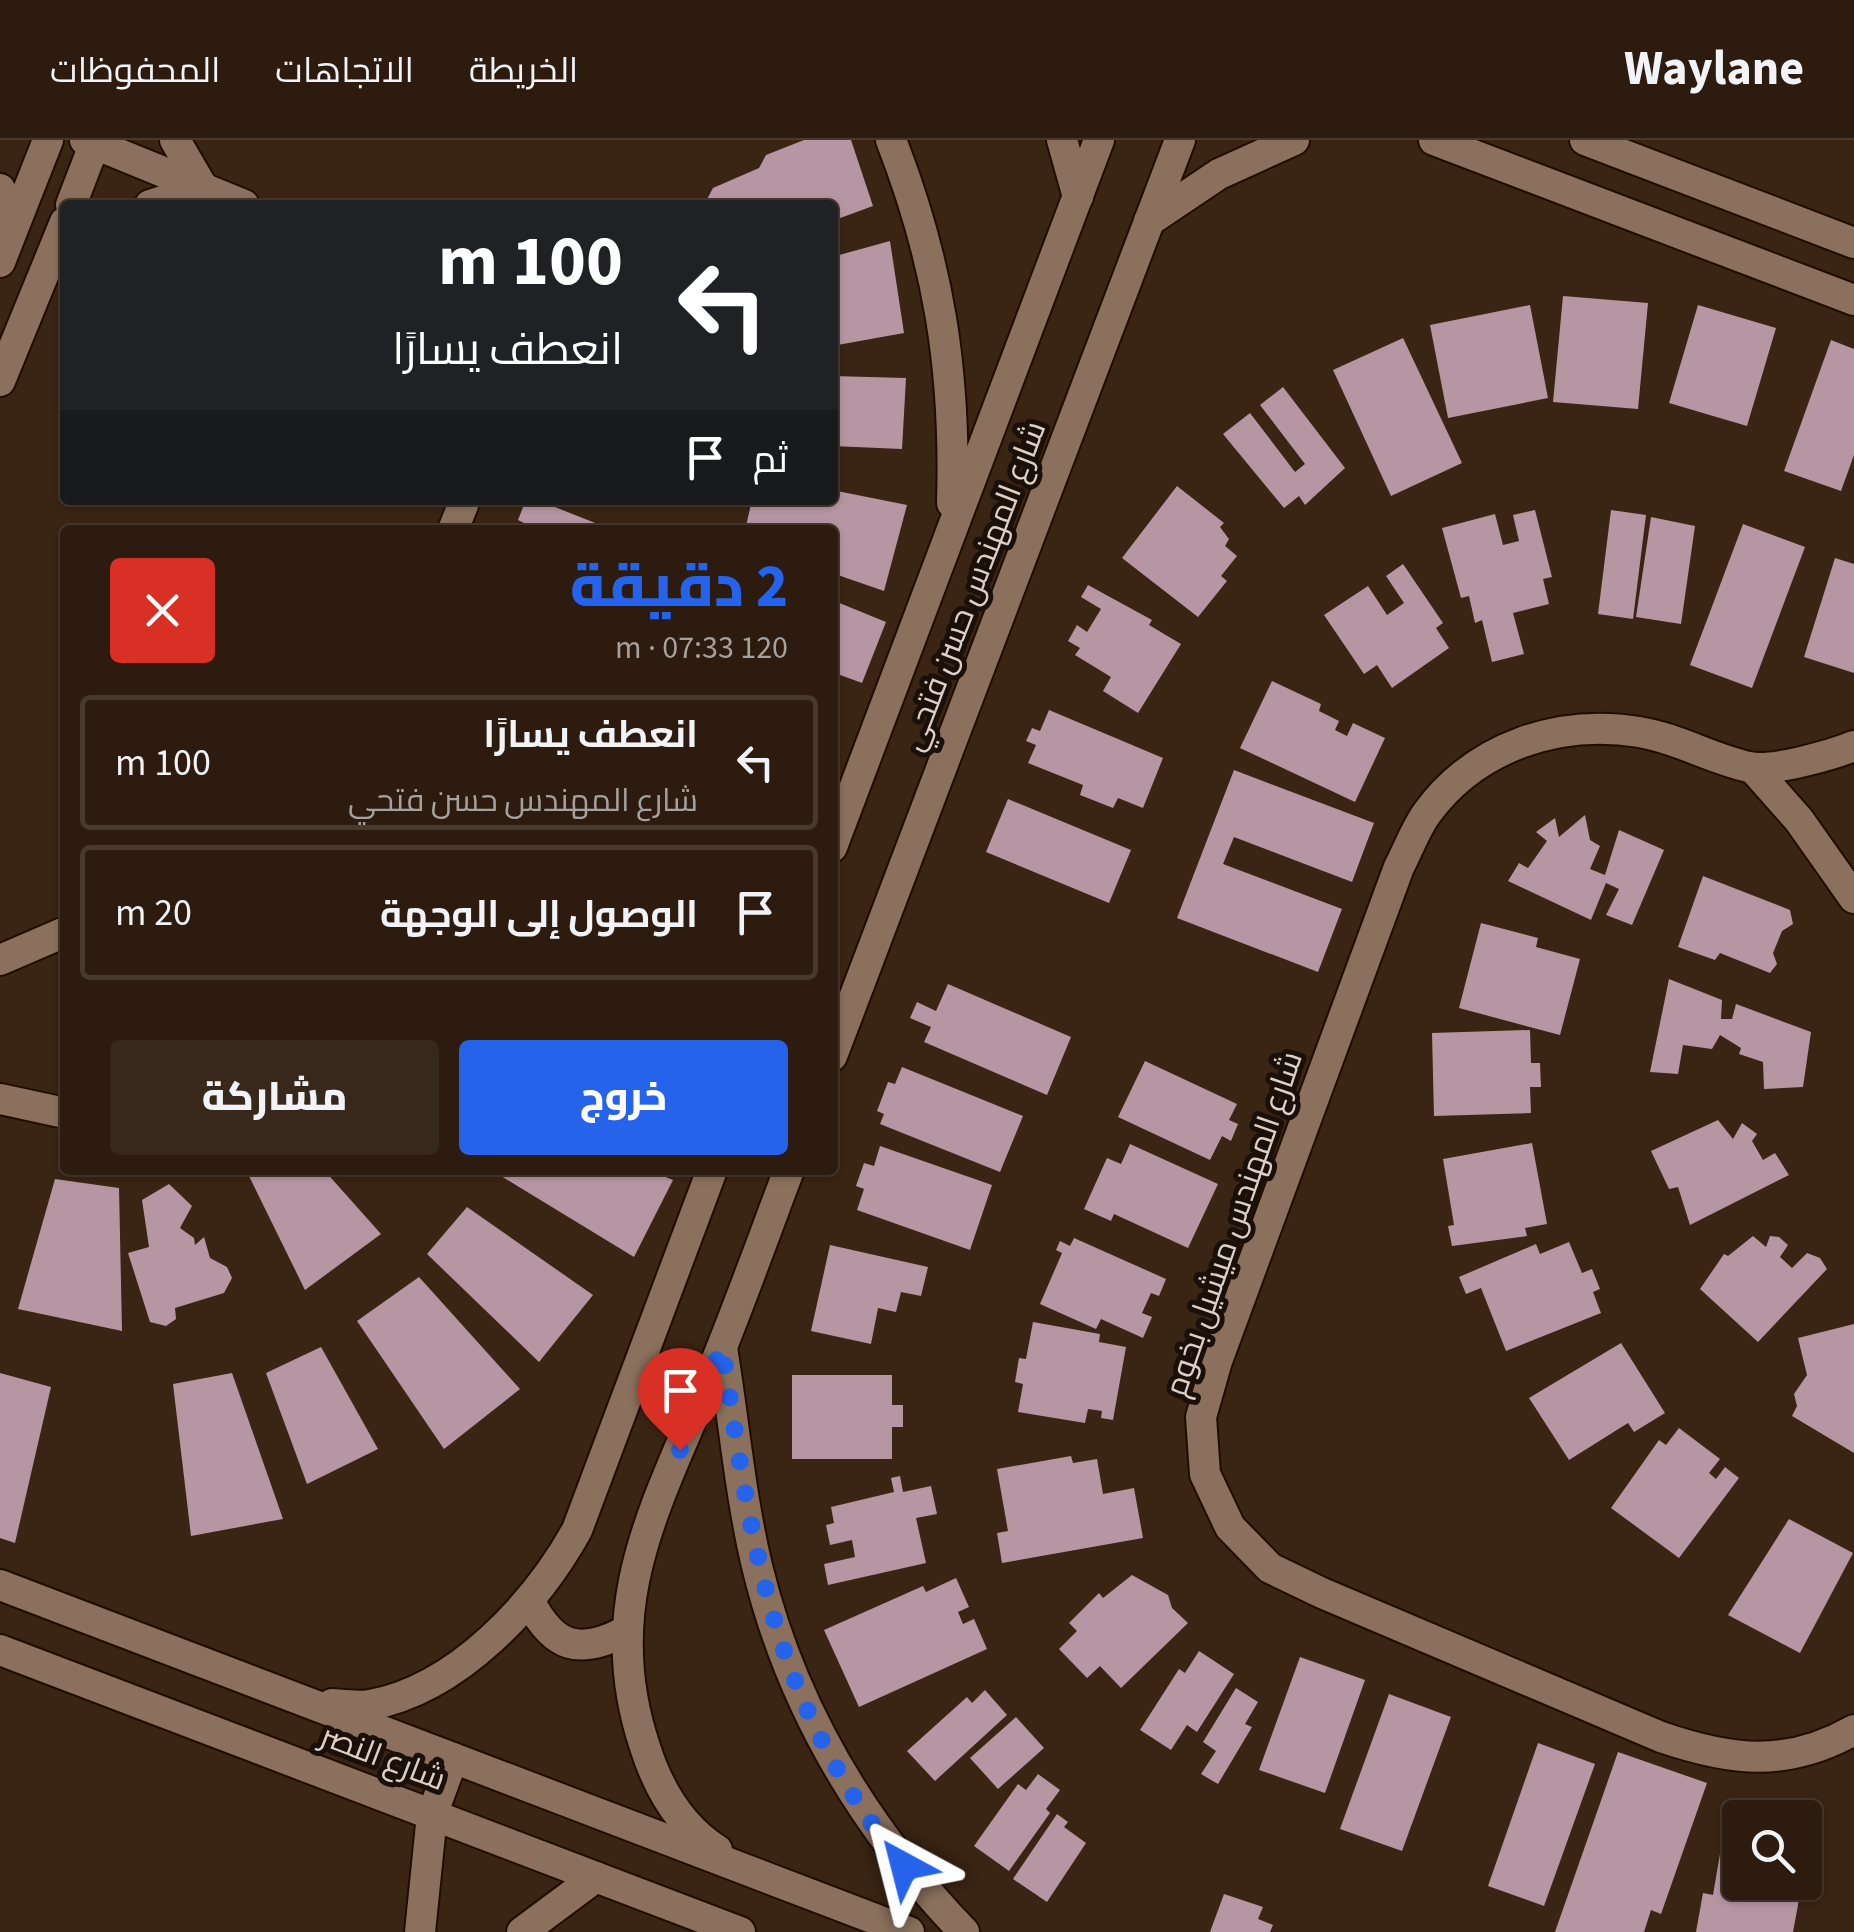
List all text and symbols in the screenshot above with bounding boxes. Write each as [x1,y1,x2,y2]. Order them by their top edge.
text: Waylane [1624,35,1804,103]
text: المحفوظات [50,46,220,96]
text: الاتجاهات [275,46,414,96]
text: الخريطة [469,46,578,96]
text: 100 m [438,212,623,312]
icon: left [658,240,788,370]
text: انعطف يسارًا [392,318,623,382]
street label: شارع المهندس حسن فتحي [890,414,1059,758]
icon: arrive [678,430,733,485]
text: ثم [753,433,788,487]
text: 2 دقيقة [570,545,788,630]
button: close [110,558,215,663]
text: 120 m · 07:33 [615,625,788,671]
text: انعطف يسارًا [483,708,698,762]
icon: left [728,735,783,790]
text: 100 m [115,736,211,790]
text: شارع المهندس حسن فتحي [348,778,698,824]
icon: arrive [728,885,783,940]
text: 20 m [115,886,192,940]
text: الوصول إلى الوجهة [380,888,698,942]
button: مشاركة [110,1040,439,1155]
button: خروج [459,1040,788,1155]
street label: شارع المهندس ميشيل بخوم [1153,1045,1315,1403]
pin [638,1348,723,1451]
icon: arrive [653,1363,708,1418]
street label: شارع النصر [312,1712,452,1803]
map controls [1722,1800,1822,1900]
button: search [1722,1800,1822,1900]
position arrow [852,1814,956,1918]

